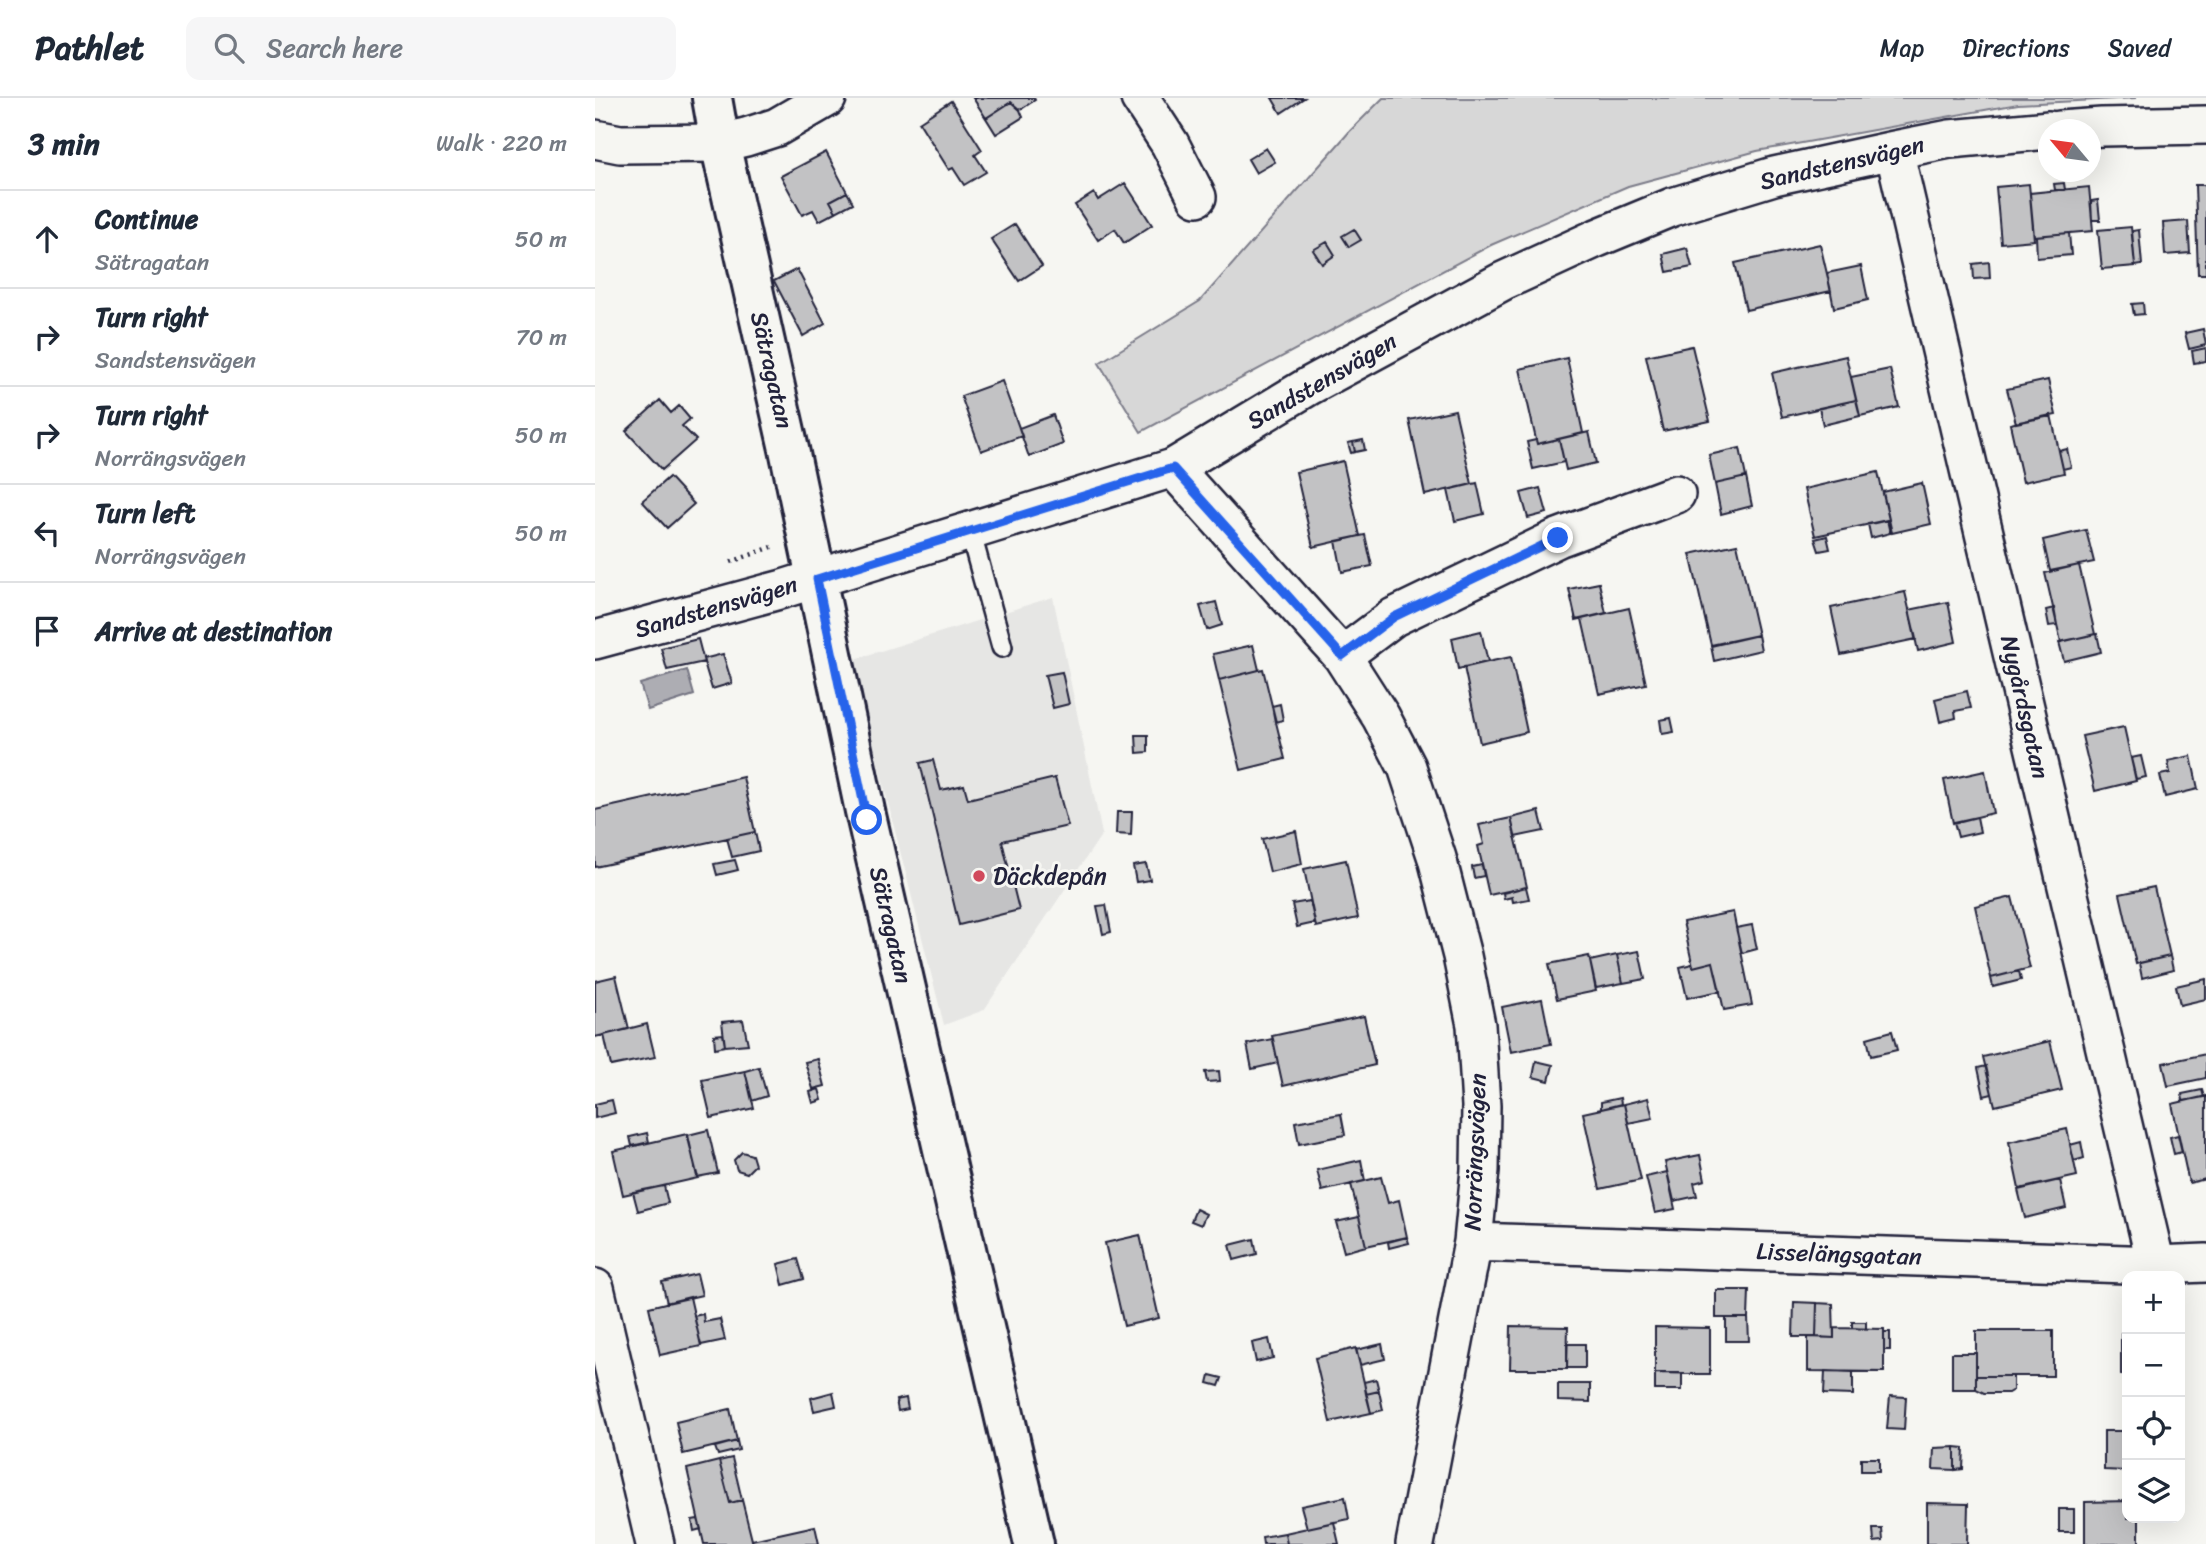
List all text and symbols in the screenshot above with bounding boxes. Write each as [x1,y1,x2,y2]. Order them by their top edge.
search box [186,17,676,80]
text: Pathlet [35,19,144,77]
text: Search here [266,25,403,71]
text: Map [1880,27,1924,69]
text: Directions [1962,27,2070,69]
text: Saved [2108,27,2171,69]
icon: search [210,29,248,67]
text: 3 min [28,117,100,171]
north arrow [2038,119,2101,182]
text: Walk · 220 m [436,123,567,164]
street label: Sandstensvägen [1755,124,1929,202]
text: Continue [95,196,198,242]
text: 50 m [515,219,567,260]
icon: ahead [28,220,66,258]
text: Sätragatan [95,242,209,283]
text: Turn right [95,294,208,340]
street label: Sätragatan [738,307,806,433]
text: 70 m [516,317,567,358]
icon: right [28,318,66,356]
street label: Sandstensvägen [1239,321,1405,441]
text: Sandstensvägen [95,340,256,381]
text: Turn right [95,392,208,438]
text: 50 m [515,415,567,456]
icon: right [28,416,66,454]
text: Norrängsvägen [95,438,246,479]
text: Turn left [95,490,195,536]
text: 50 m [515,513,567,554]
icon: left [28,514,66,552]
route end [1542,522,1573,553]
text: Norrängsvägen [95,536,246,577]
street label: Sandstensvägen [629,564,803,650]
text: Arrive at destination [95,608,332,654]
icon: arrive [28,612,66,650]
street label: Nygårdsgatan [1988,631,2062,783]
route start [851,804,882,835]
place label: Däckdepån [993,855,1107,897]
street label: Sätragatan [857,862,925,988]
marker: Däckdepån [971,868,987,884]
street label: Norrängsvägen [1451,1073,1499,1231]
street label: Lisselängsgatan [1755,1230,1923,1278]
map controls [2122,1271,2185,1523]
button: + [2122,1271,2185,1334]
button: − [2122,1334,2185,1397]
button: locate [2122,1397,2185,1460]
button: layers [2122,1460,2185,1523]

